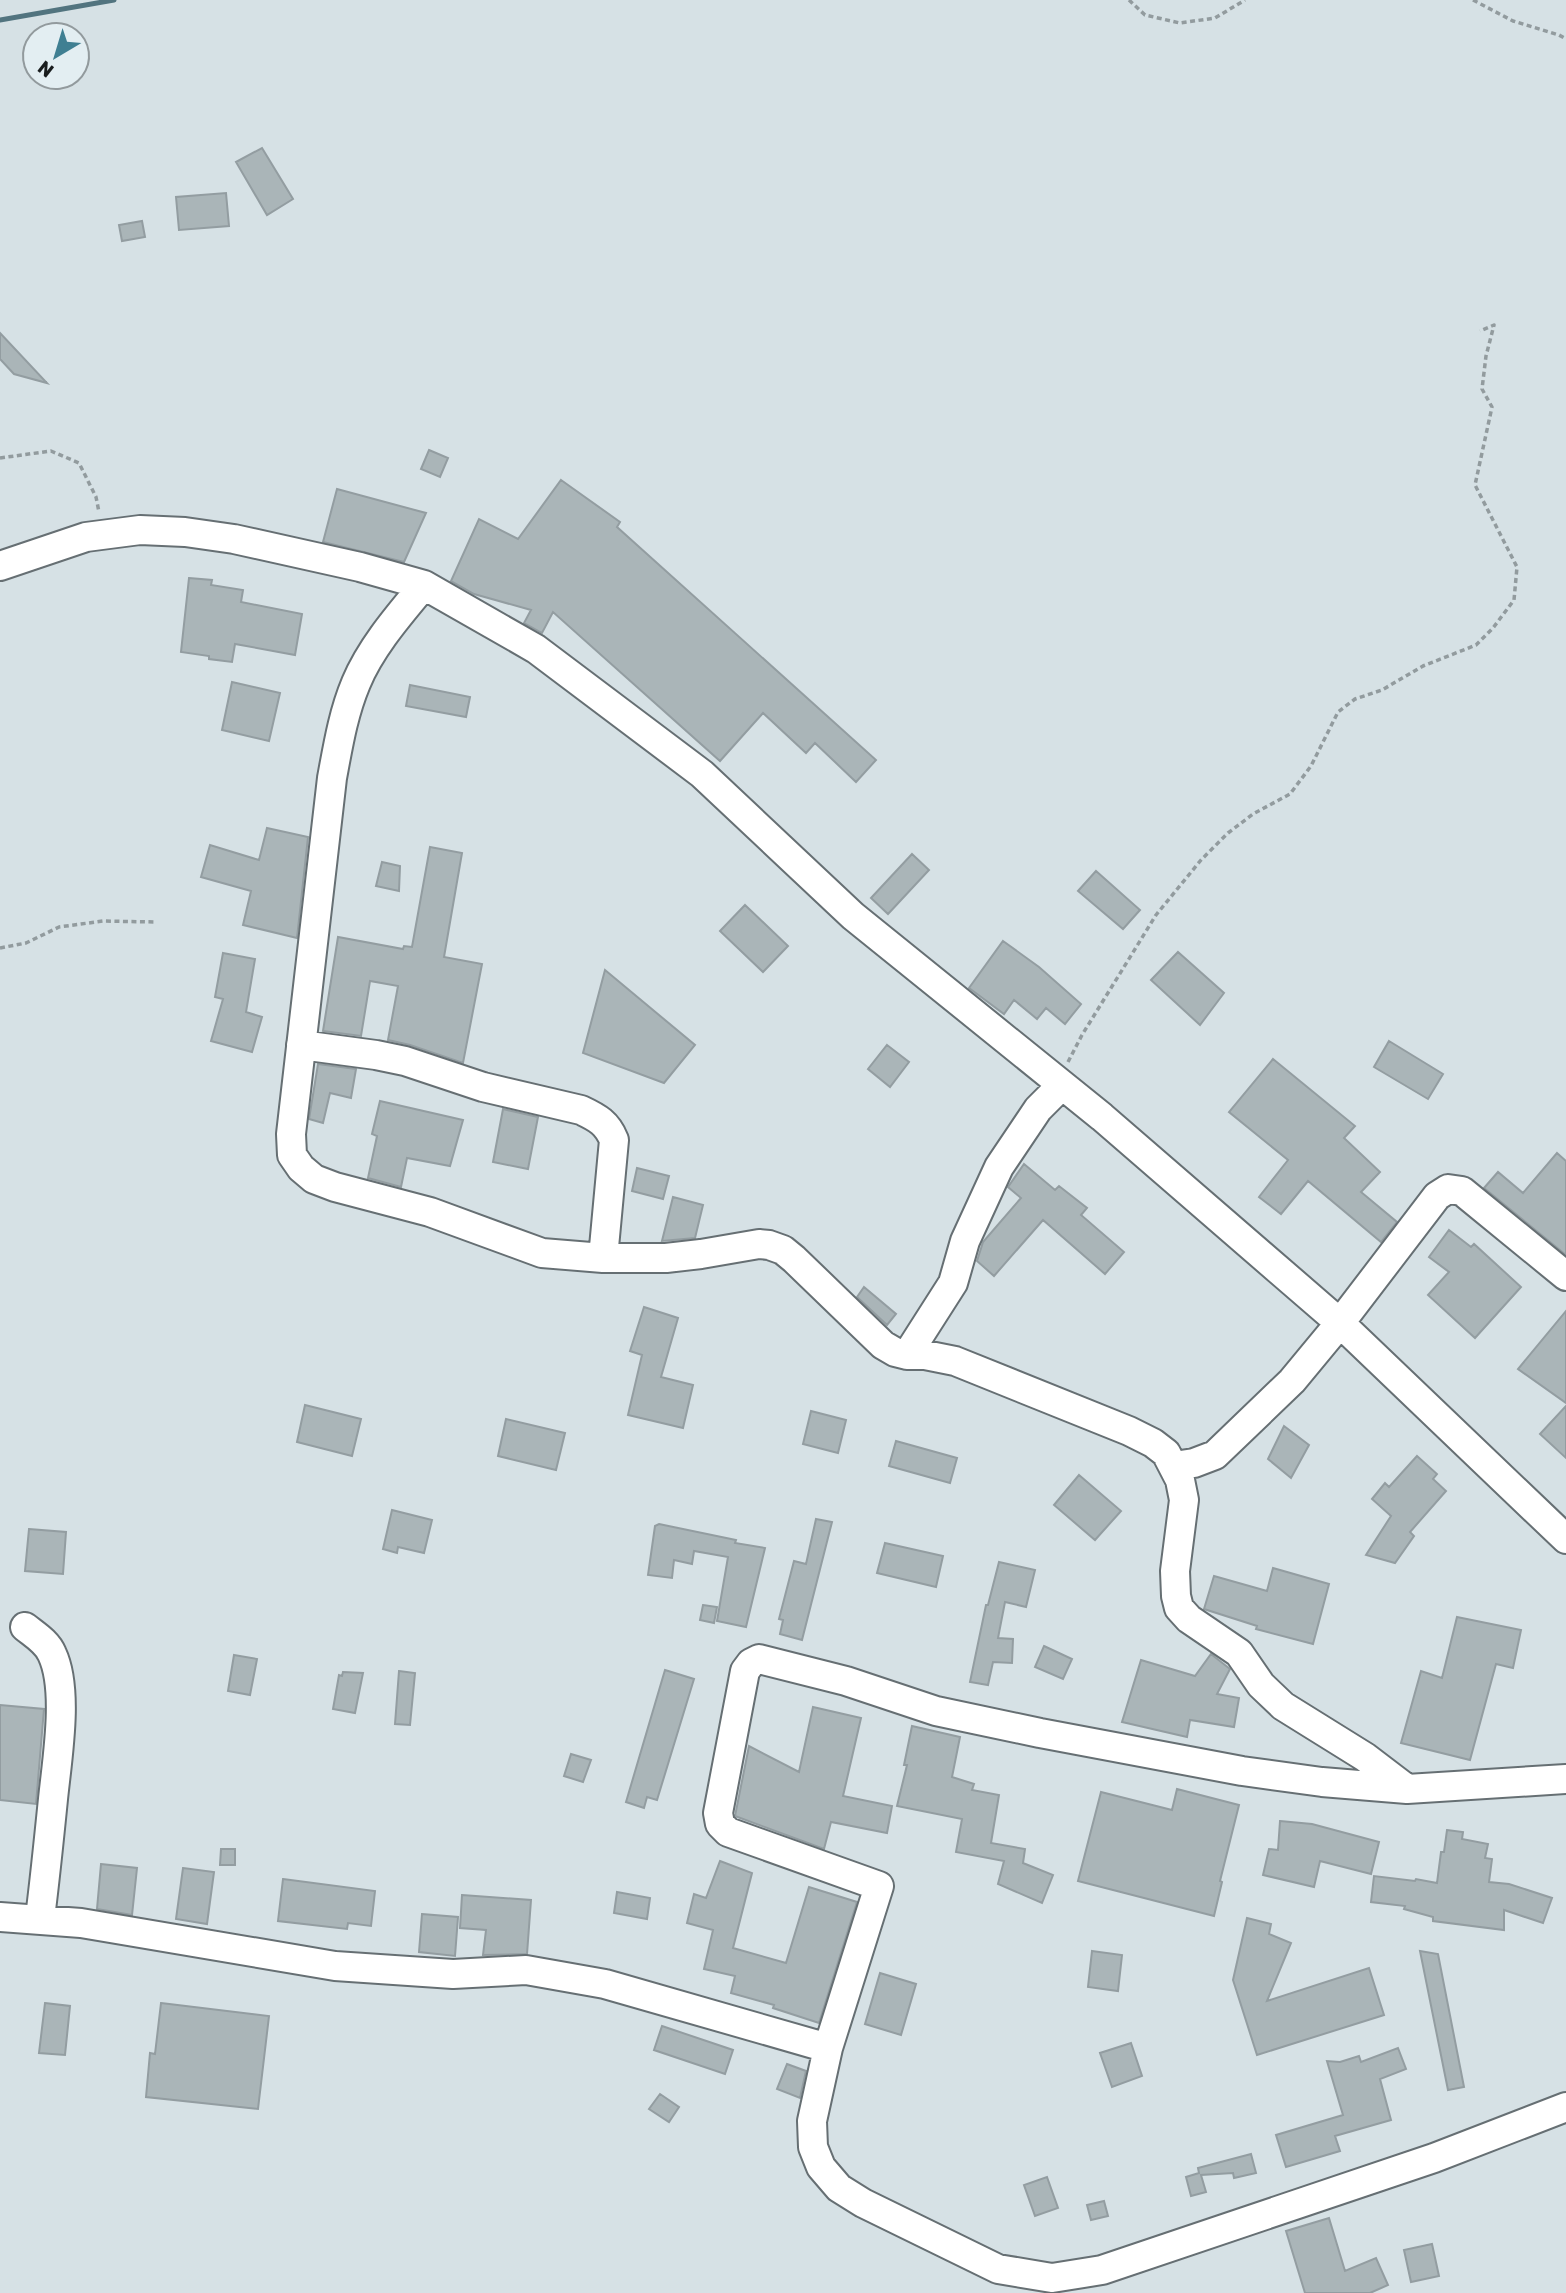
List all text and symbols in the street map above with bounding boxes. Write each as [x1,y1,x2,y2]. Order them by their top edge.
north arrow [21,21,91,91]
text: N [33,56,58,82]

